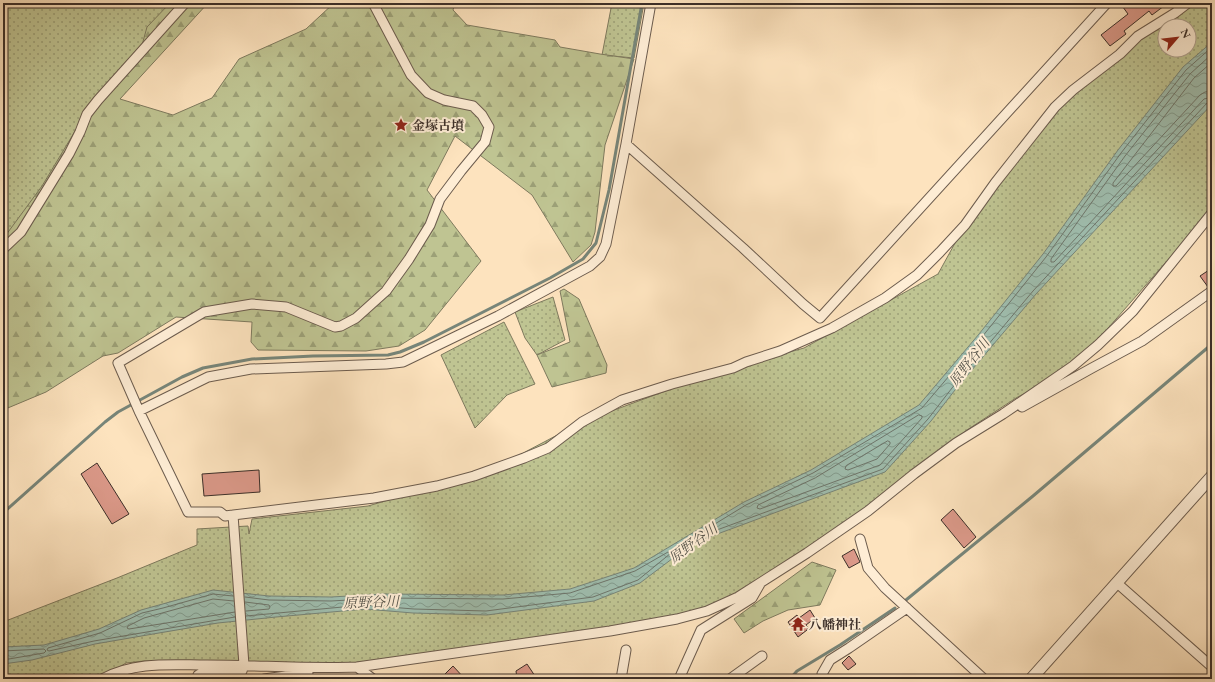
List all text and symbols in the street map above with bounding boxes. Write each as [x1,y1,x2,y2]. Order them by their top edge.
north arrow [1157,18,1197,58]
text: N [1178,26,1194,41]
place icon: 金塚古墳 [393,117,409,133]
place label: 金塚古墳 [412,117,464,134]
water label: 原野谷川 [945,333,995,390]
water label: 原野谷川 [665,518,723,567]
water label: 原野谷川 [343,592,401,612]
temple icon: 八幡神社 [790,616,806,632]
place label: 八幡神社 [809,616,861,633]

